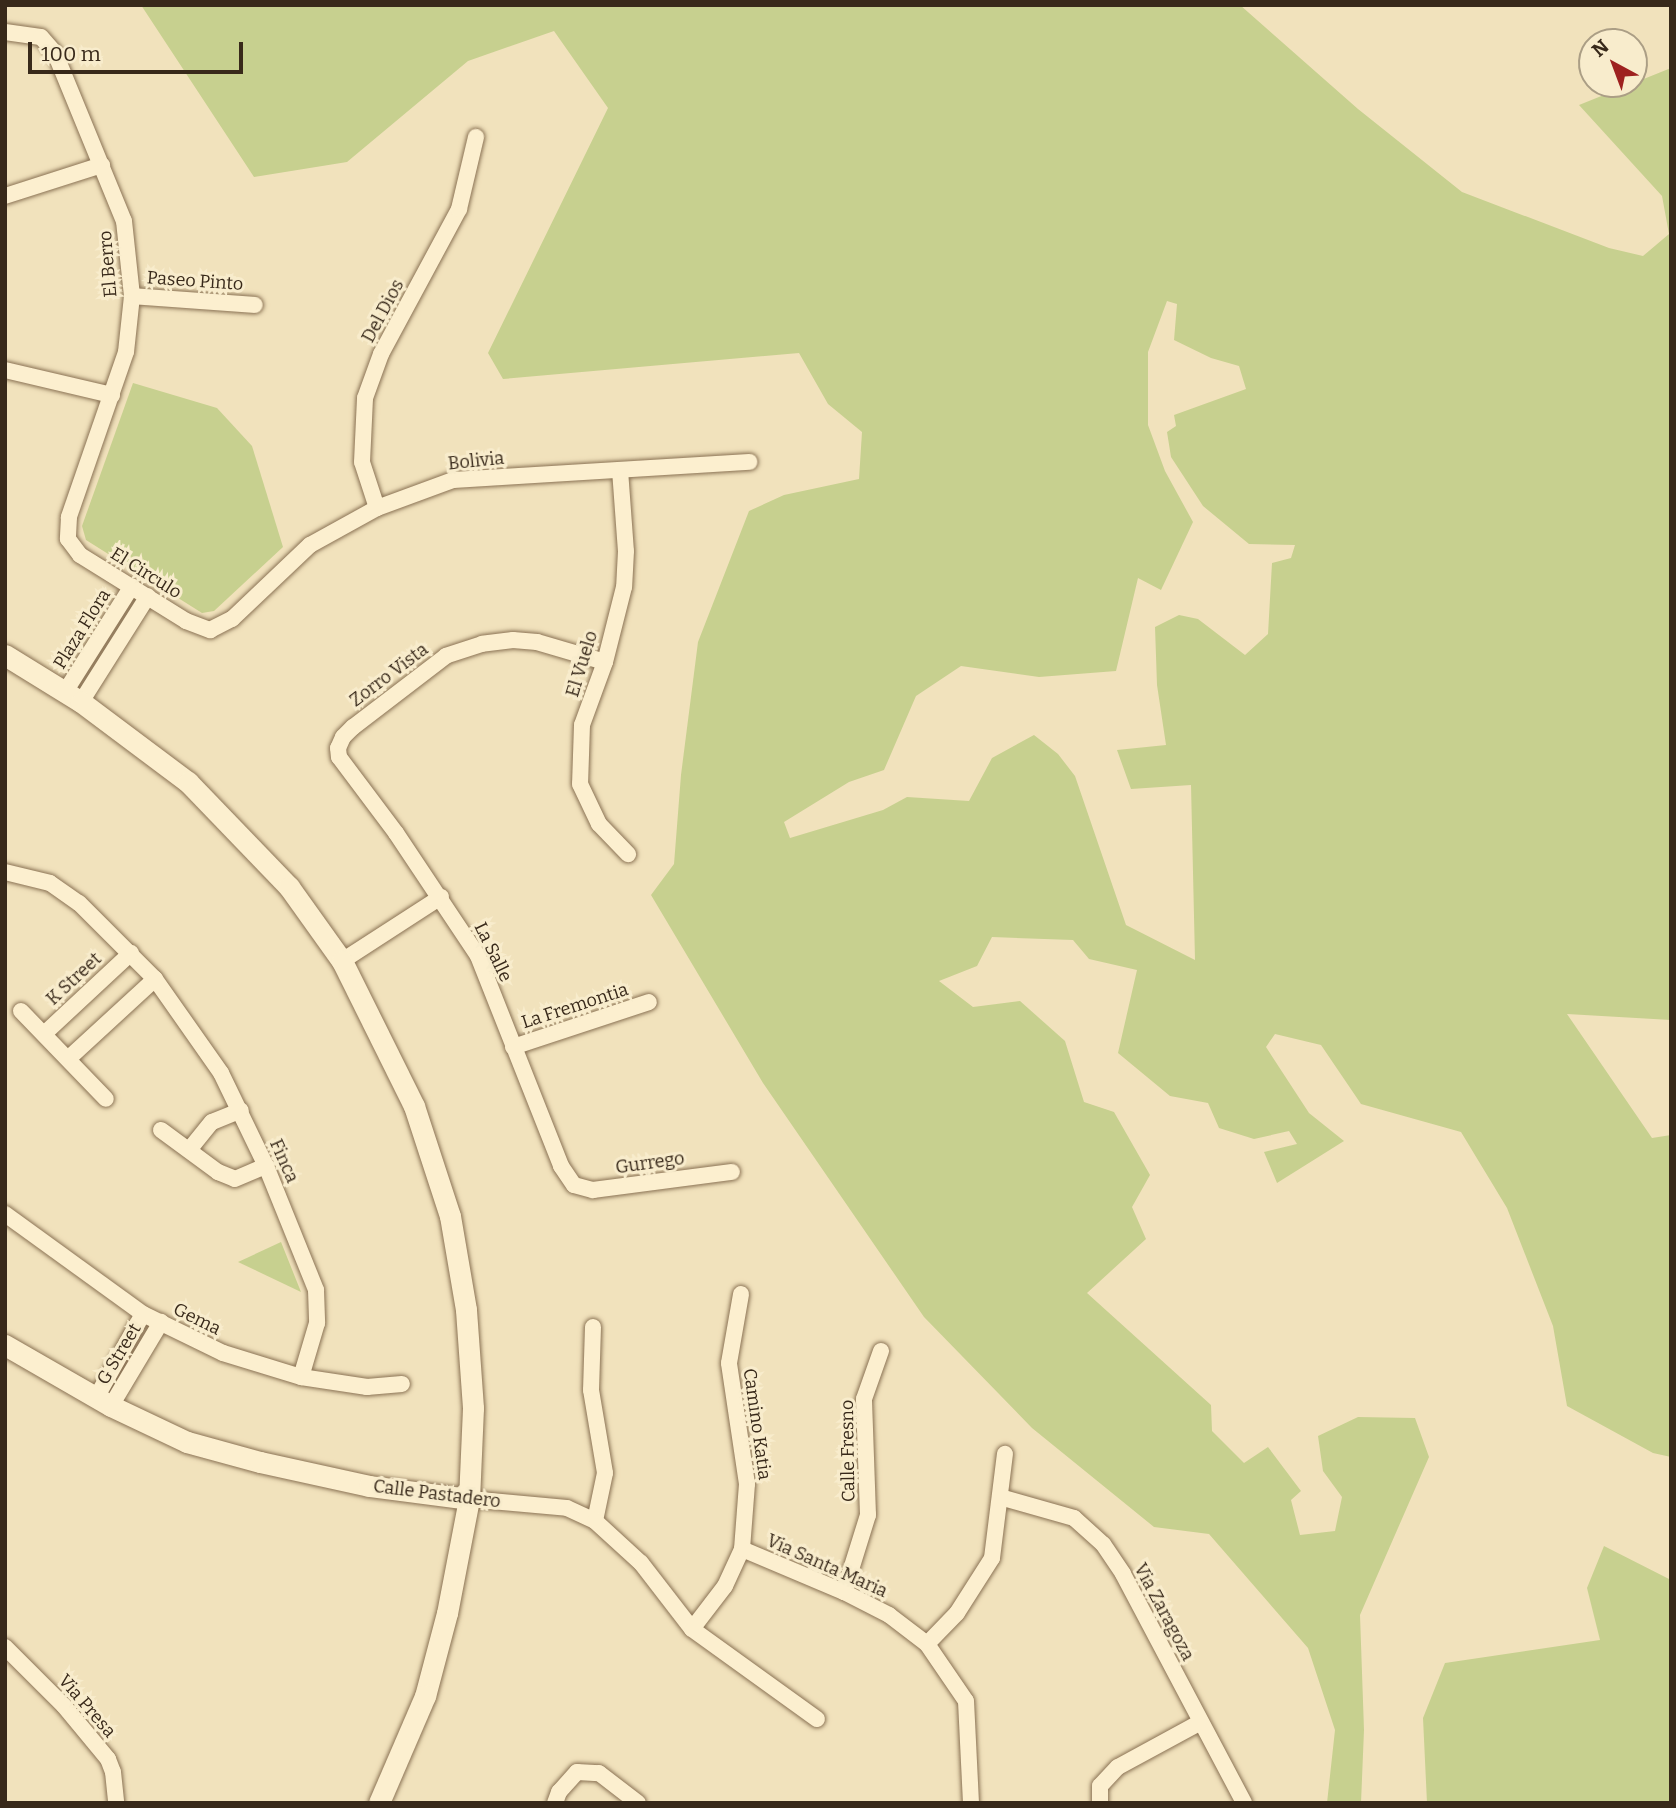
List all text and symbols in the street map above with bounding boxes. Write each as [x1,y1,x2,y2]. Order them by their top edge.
scale bar [32,28,247,72]
north arrow [1578,28,1648,98]
text: N [1587,35,1613,62]
text: 100 m [41,41,101,67]
street label: El Berro [94,230,122,298]
street label: Paseo Pinto [146,267,244,295]
street label: Del Dios [357,276,409,346]
street label: Bolivia [447,447,505,475]
street label: El Circulo [107,543,185,603]
street label: Plaza Flora [49,585,115,673]
street label: El Vuelo [562,628,602,700]
street label: Zorro Vista [346,639,432,711]
street label: La Salle [469,919,517,985]
street label: K Street [42,948,106,1010]
street label: La Fremontia [519,979,631,1033]
street label: Finca [265,1136,303,1186]
street label: Gurrego [614,1147,686,1179]
street label: Gema [170,1298,224,1340]
street label: G Street [92,1319,146,1389]
street label: Camino Katia [738,1367,776,1481]
street label: Calle Fresno [836,1400,860,1502]
street label: Calle Pastadero [372,1475,502,1513]
street label: Via Santa Maria [763,1530,891,1602]
street label: Via Zaragoza [1129,1560,1199,1664]
street label: Via Presa [54,1670,120,1742]

